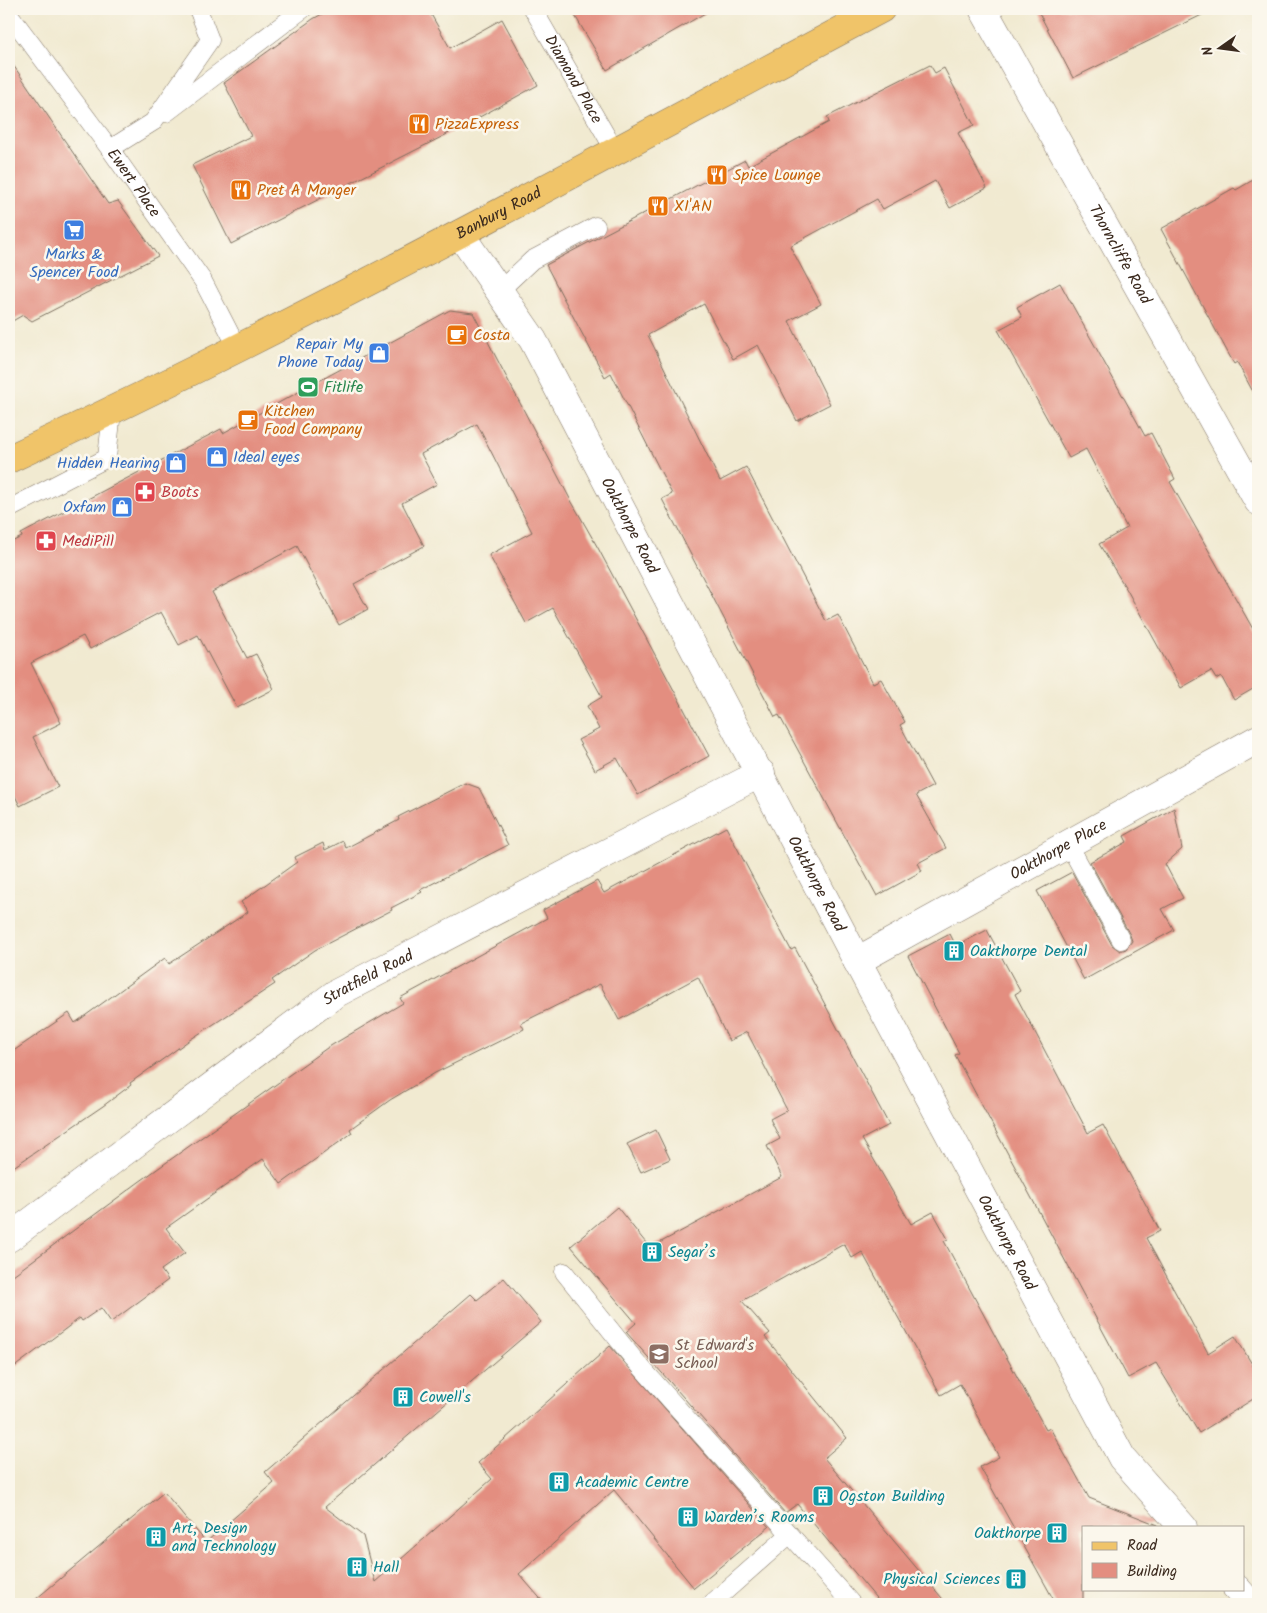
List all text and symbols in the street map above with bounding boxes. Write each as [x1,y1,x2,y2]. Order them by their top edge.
north arrow [1194,22,1244,72]
street label: Diamond Place [538,30,609,128]
text: N [1197,44,1220,58]
restaurant icon: PizzaExpress [407,112,431,136]
place label: PizzaExpress [435,112,519,137]
street label: Ewert Place [100,143,167,222]
restaurant icon: Spice Lounge [705,163,729,187]
place label: Spice Lounge [733,163,821,188]
restaurant icon: Pret A Manger [229,178,253,202]
place label: Pret A Manger [257,178,357,203]
street label: Banbury Road [451,180,547,246]
restaurant icon: XI'AN [646,194,670,218]
place label: XI'AN [674,194,712,219]
street label: Thorncliffe Road [1082,200,1159,310]
supermarket icon: Marks & Spencer Food [62,218,86,242]
place label: Marks & Spencer Food [30,242,119,285]
cafe icon: Costa [445,323,469,347]
place label: Costa [473,323,510,348]
place label: Repair My Phone Today [278,332,363,375]
shop icon: Repair My Phone Today [367,341,391,365]
sports icon: Fitlife [296,375,320,399]
place label: Fitlife [324,375,363,400]
place label: Kitchen Food Company [264,399,363,442]
cafe icon: Kitchen Food Company [236,408,260,432]
shop icon: Ideal eyes [205,445,229,469]
place label: Ideal eyes [233,445,300,470]
place label: Hidden Hearing [57,451,160,476]
shop icon: Hidden Hearing [164,451,188,475]
street label: Oakthorpe Road [594,473,666,579]
pharmacy icon: Boots [133,480,157,504]
place label: Boots [161,480,199,505]
place label: Oxfam [63,495,106,520]
shop icon: Oxfam [110,495,134,519]
pharmacy icon: MediPill [34,529,58,553]
place label: MediPill [62,529,114,554]
street label: Oakthorpe Place [1005,813,1111,887]
street label: Oakthorpe Road [781,831,853,937]
building icon: Oakthorpe Dental [942,939,966,963]
place label: Oakthorpe Dental [970,939,1087,964]
street label: Stratfield Road [317,943,419,1012]
street label: Oakthorpe Road [971,1190,1043,1296]
building icon: Segar’s [640,1240,664,1264]
place label: Segar’s [668,1240,716,1265]
place label: St Edward's School [675,1333,754,1376]
school or university icon: St Edward's School [647,1342,671,1366]
building icon: Cowell's [391,1385,415,1409]
place label: Cowell's [419,1385,471,1410]
building icon: Academic Centre [547,1470,571,1494]
place label: Academic Centre [575,1470,689,1495]
building icon: Ogston Building [811,1484,835,1508]
place label: Ogston Building [839,1484,945,1509]
building icon: Warden’s Rooms [676,1505,700,1529]
place label: Warden’s Rooms [704,1505,814,1530]
place label: Art, Design and Technology [172,1516,276,1559]
place label: Oakthorpe [974,1521,1041,1546]
building icon: Oakthorpe [1045,1521,1069,1545]
building icon: Art, Design and Technology [144,1525,168,1549]
legend [1082,1526,1244,1590]
text: Road [1127,1534,1158,1558]
building icon: Hall [345,1555,369,1579]
place label: Hall [373,1555,399,1580]
text: Building [1127,1560,1177,1584]
place label: Physical Sciences [883,1567,1000,1592]
building icon: Physical Sciences [1004,1567,1028,1591]

